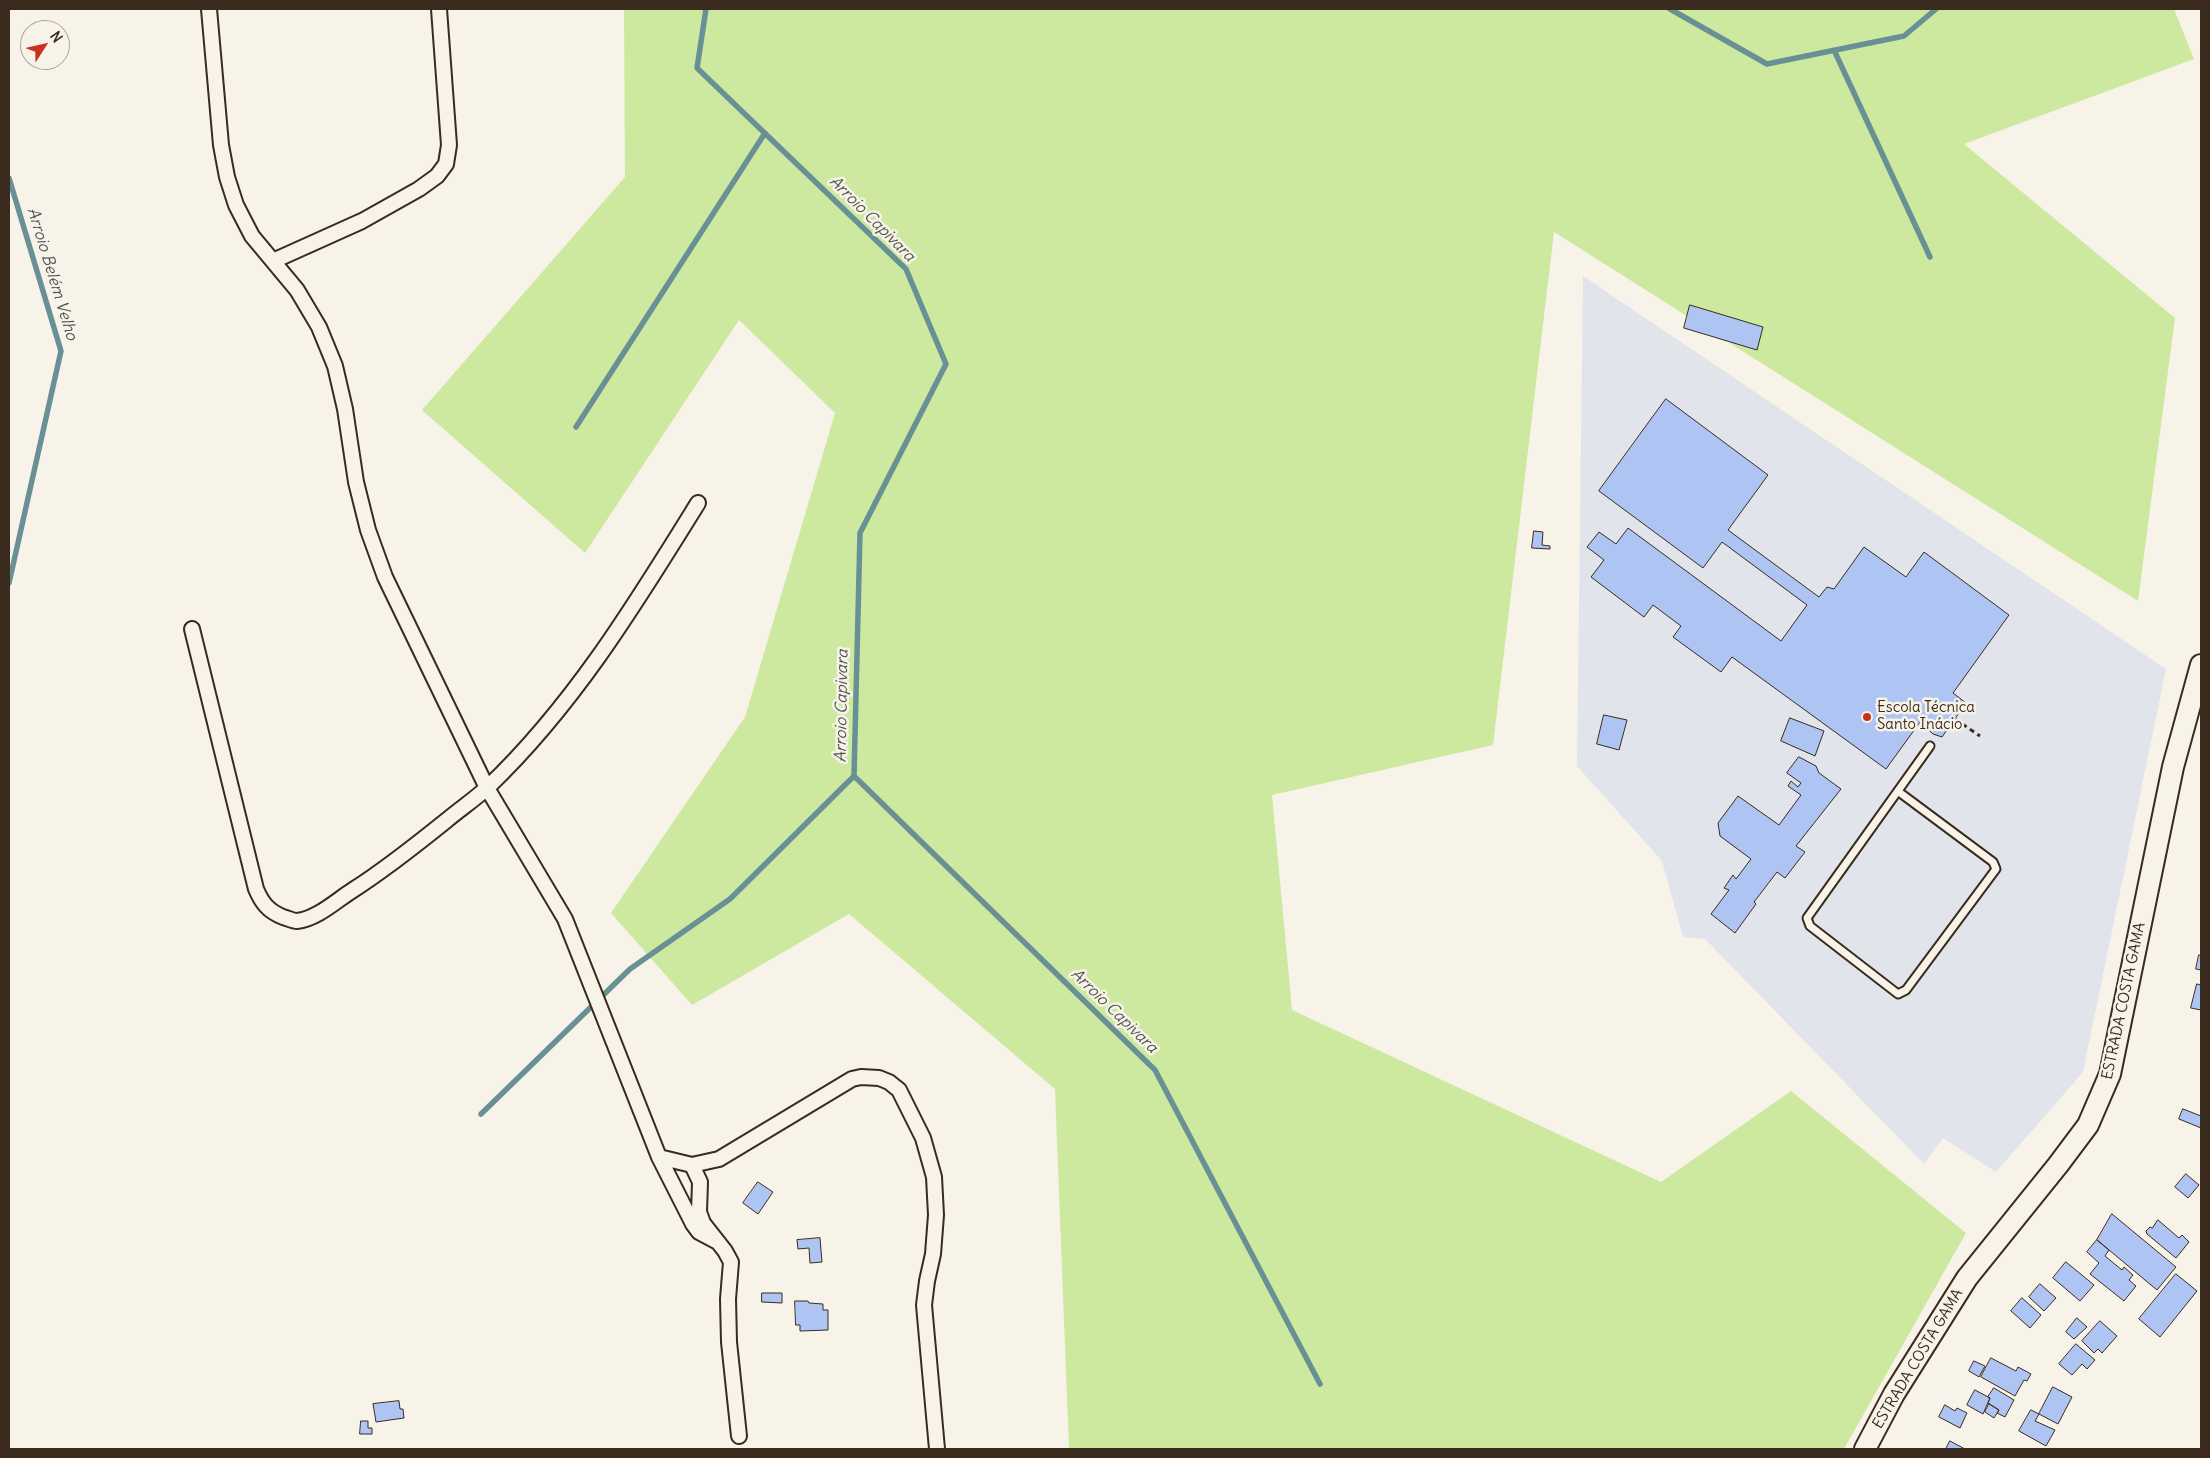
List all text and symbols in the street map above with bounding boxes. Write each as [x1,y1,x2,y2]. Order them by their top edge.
north arrow [20,20,70,70]
text: N [46,28,67,46]
water label: Arroio Capivara [825,172,919,266]
water label: Arroio Belém Velho [23,205,81,343]
water label: Arroio Capivara [831,649,853,763]
place label: Escola Técnica Santo Inácio [1877,699,1975,734]
marker: Escola Técnica Santo Inácio [1861,711,1873,723]
street label: ESTRADA COSTA GAMA [2099,921,2149,1081]
water label: Arroio Capivara [1067,965,1161,1057]
street label: ESTRADA COSTA GAMA [1869,1286,1967,1432]

